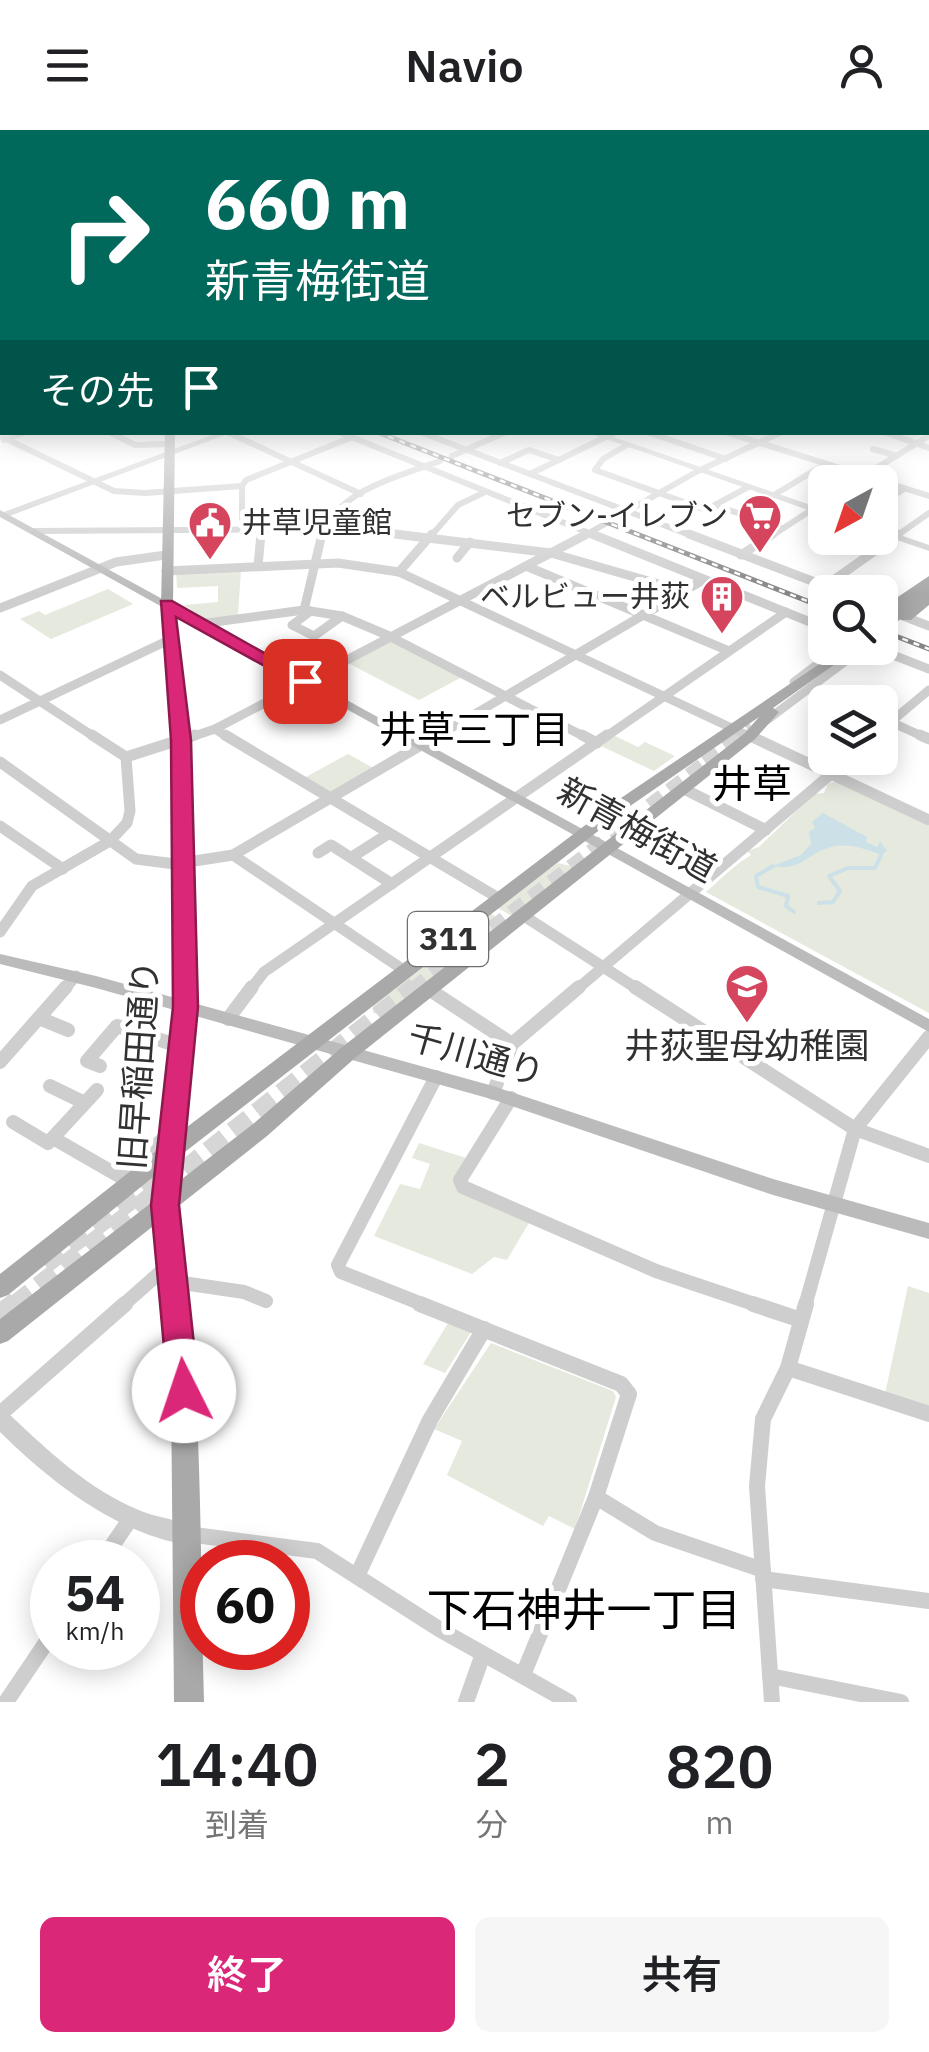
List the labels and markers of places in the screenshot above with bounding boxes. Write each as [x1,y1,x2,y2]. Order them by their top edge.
supermarket icon: セブン-イレブン [737,493,783,554]
place label: セブン-イレブン [506,495,728,534]
public building icon: 井草児童館 [187,500,233,561]
place label: 井草児童館 [242,502,392,541]
building icon: ベルビュー井荻 [699,574,745,635]
place label: ベルビュー井荻 [480,576,690,615]
pin [263,639,348,724]
school or university icon: 井荻聖母幼稚園 [724,963,770,1024]
place label: 井荻聖母幼稚園 [624,1022,870,1068]

